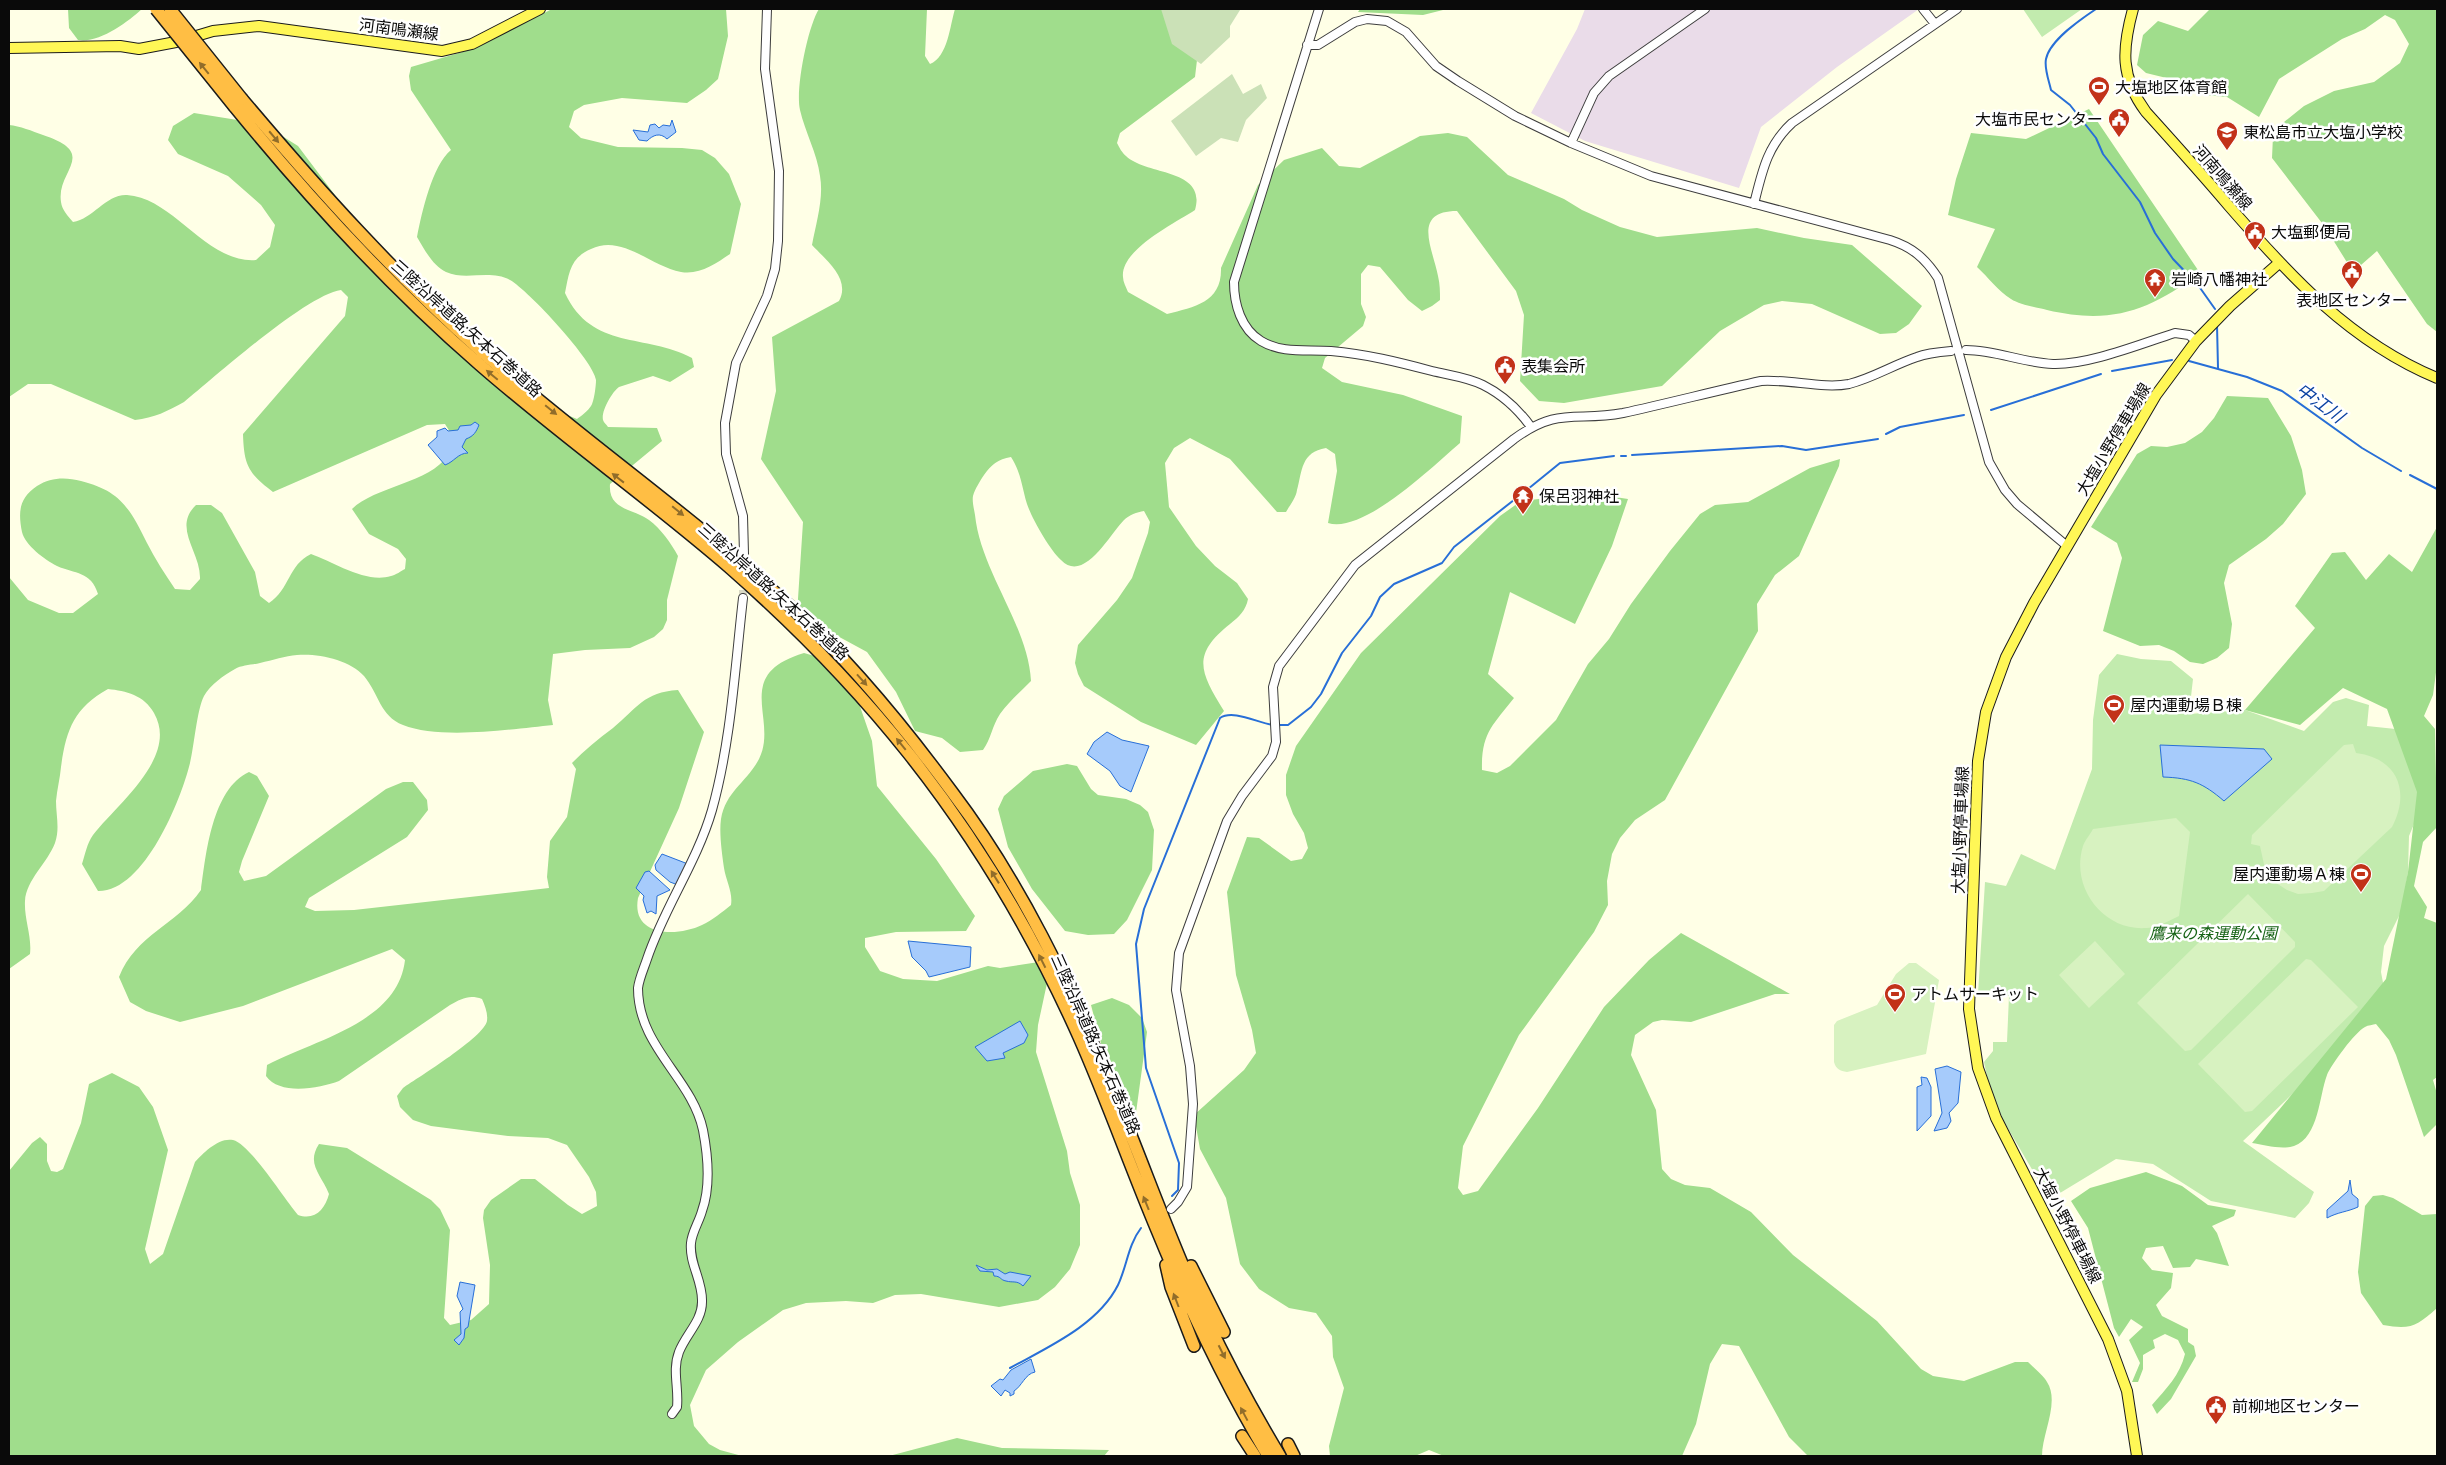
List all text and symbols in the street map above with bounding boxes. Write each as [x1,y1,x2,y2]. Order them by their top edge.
street label: 河南鳴瀬線 [358,15,440,44]
one-way arrow [198,61,209,74]
sports icon: 大塩地区体育館 [2087,75,2111,106]
place label: 大塩地区体育館 [2115,78,2227,97]
public building icon: 大塩市民センター [2107,107,2131,138]
place label: 大塩市民センター [1975,110,2103,129]
school or university icon: 東松島市立大塩小学校 [2215,120,2239,151]
place label: 東松島市立大塩小学校 [2243,123,2403,142]
one-way arrow [268,130,279,143]
street label: 河南鳴瀬線 [2189,141,2256,214]
public building icon: 大塩郵便局 [2243,220,2267,251]
place label: 大塩郵便局 [2271,223,2351,242]
street label: 三陸沿岸道路;矢本石巻道路 [388,256,546,401]
public building icon: 表地区センター [2340,259,2364,290]
temple icon: 岩崎八幡神社 [2143,267,2167,298]
place label: 岩崎八幡神社 [2171,270,2267,289]
place label: 表地区センター [2296,291,2408,310]
public building icon: 表集会所 [1493,354,1517,385]
place label: 表集会所 [1521,357,1585,376]
one-way arrow [485,370,498,381]
water label: 中江川 [2292,378,2350,429]
street label: 大塩小野停車場線 [2072,379,2155,499]
one-way arrow [544,404,557,415]
one-way arrow [612,472,625,483]
temple icon: 保呂羽神社 [1511,484,1535,515]
place label: 保呂羽神社 [1539,487,1619,506]
one-way arrow [671,506,684,517]
street label: 三陸沿岸道路;矢本石巻道路 [695,519,853,664]
one-way arrow [856,674,867,687]
sports icon: 屋内運動場Ｂ棟 [2102,693,2126,724]
place label: 屋内運動場Ｂ棟 [2130,696,2242,715]
one-way arrow [896,738,907,751]
street label: 大塩小野停車場線 [1949,766,1972,894]
sports icon: 屋内運動場Ａ棟 [2349,862,2373,893]
place label: 屋内運動場Ａ棟 [2233,865,2345,884]
one-way arrow [991,870,1000,883]
park label: 鷹来の森運動公園 [2149,924,2279,943]
street label: 三陸沿岸道路;矢本石巻道路 [1047,951,1144,1137]
one-way arrow [1038,954,1046,968]
sports icon: アトムサーキット [1883,982,1907,1013]
place label: アトムサーキット [1911,985,2039,1004]
street label: 大塩小野停車場線 [2030,1164,2105,1287]
one-way arrow [1142,1196,1149,1211]
one-way arrow [1172,1293,1180,1307]
one-way arrow [1218,1344,1226,1359]
public building icon: 前柳地区センター [2204,1394,2228,1425]
place label: 前柳地区センター [2232,1397,2360,1416]
one-way arrow [1240,1407,1248,1421]

